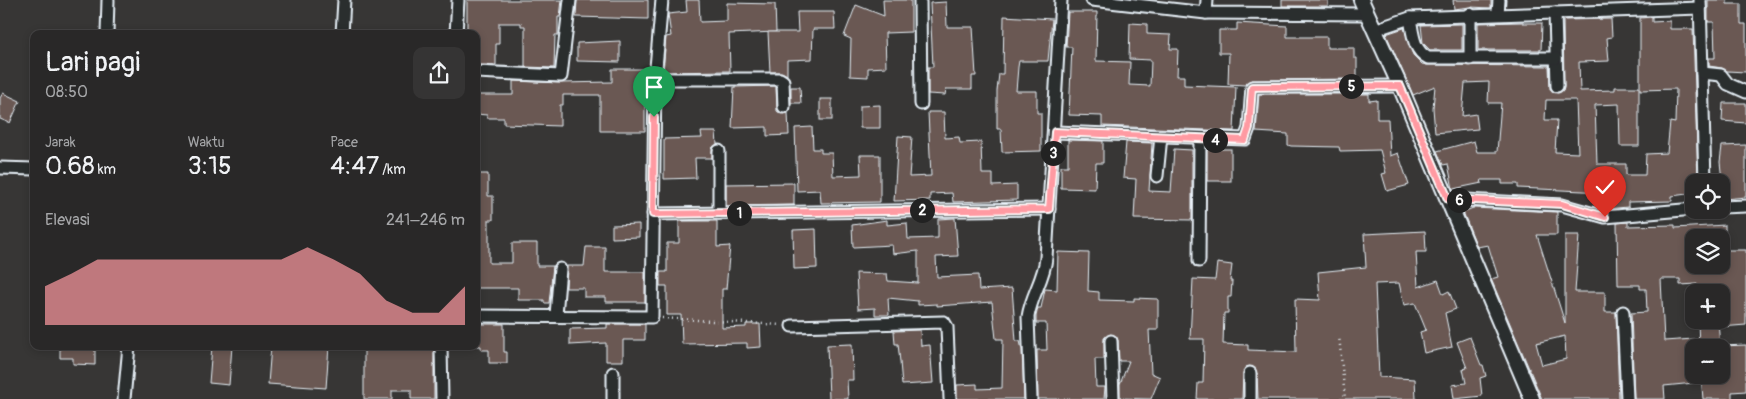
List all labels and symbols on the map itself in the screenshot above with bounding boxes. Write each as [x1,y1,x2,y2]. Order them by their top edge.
pin [633,66,675,117]
pin: 5 [1338,74,1364,98]
pin: 4 [1202,128,1228,152]
pin: 3 [1040,140,1066,166]
pin [1584,166,1626,217]
pin: 6 [1446,188,1472,212]
pin: 2 [910,198,934,222]
pin: 1 [726,200,752,226]

